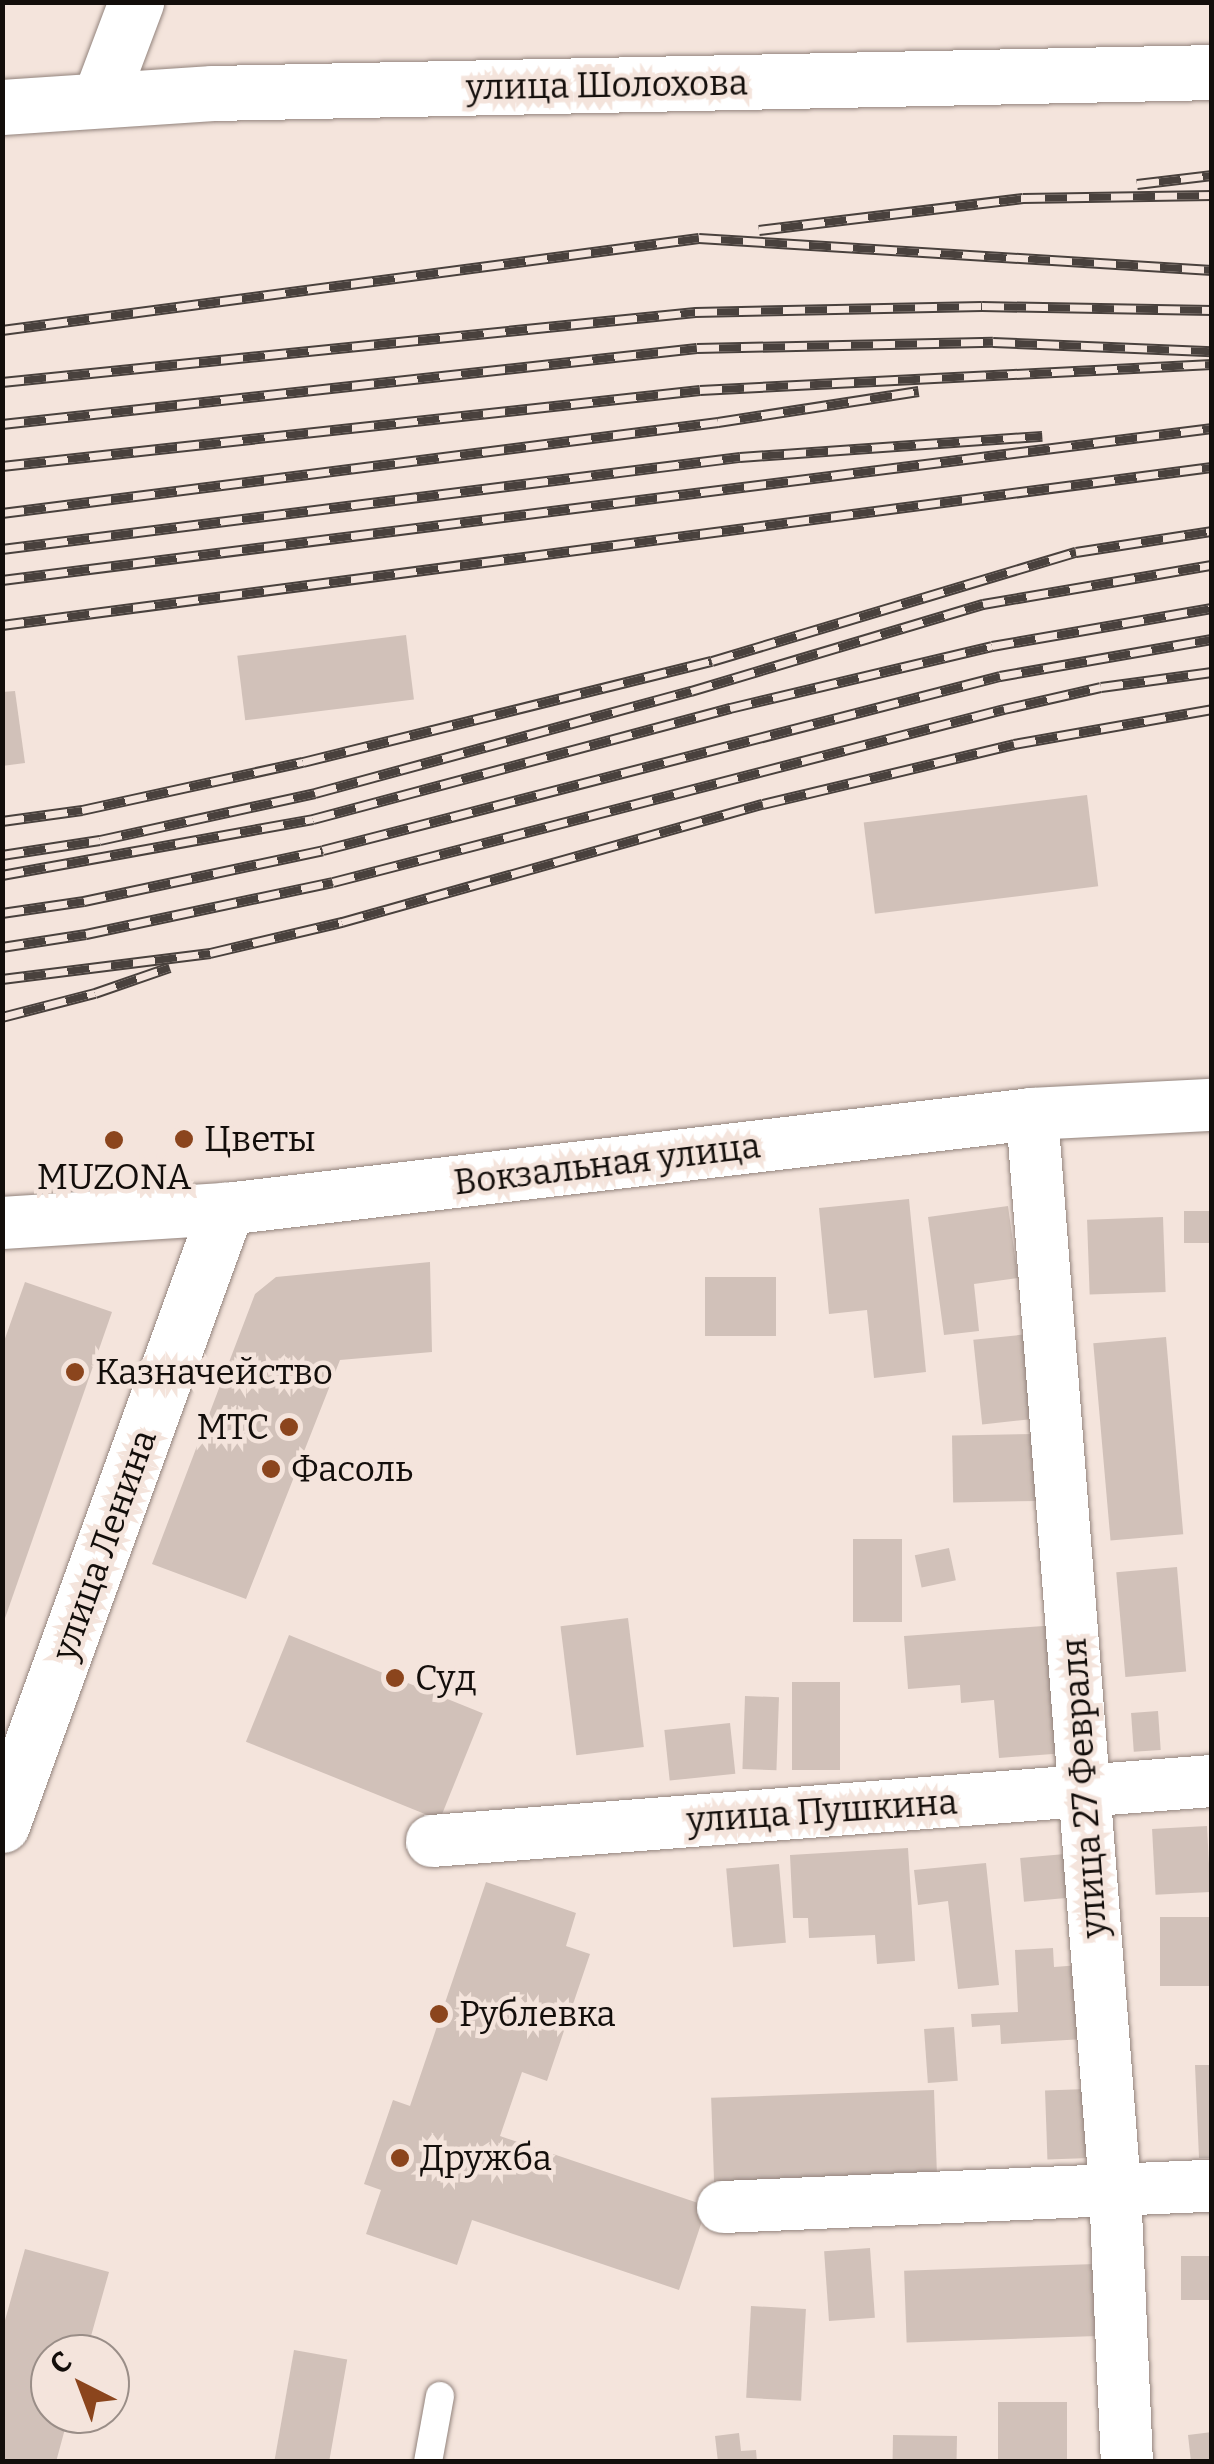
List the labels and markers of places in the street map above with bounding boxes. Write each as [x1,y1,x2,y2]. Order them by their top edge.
place label: Цветы [204,1118,316,1160]
marker: Цветы [173,1128,195,1150]
marker: MUZONA [103,1129,125,1151]
place label: MUZONA [37,1156,191,1198]
place label: Казначейство [95,1351,333,1393]
marker: Казначейство [64,1361,86,1383]
place label: МТС [196,1406,269,1448]
marker: МТС [278,1416,300,1438]
place label: Фасоль [291,1448,413,1490]
marker: Фасоль [260,1458,282,1480]
place label: Суд [415,1657,476,1699]
marker: Суд [384,1667,406,1689]
place label: Рублевка [459,1993,616,2035]
marker: Рублевка [428,2003,450,2025]
place label: Дружба [420,2137,552,2179]
marker: Дружба [389,2147,411,2169]

